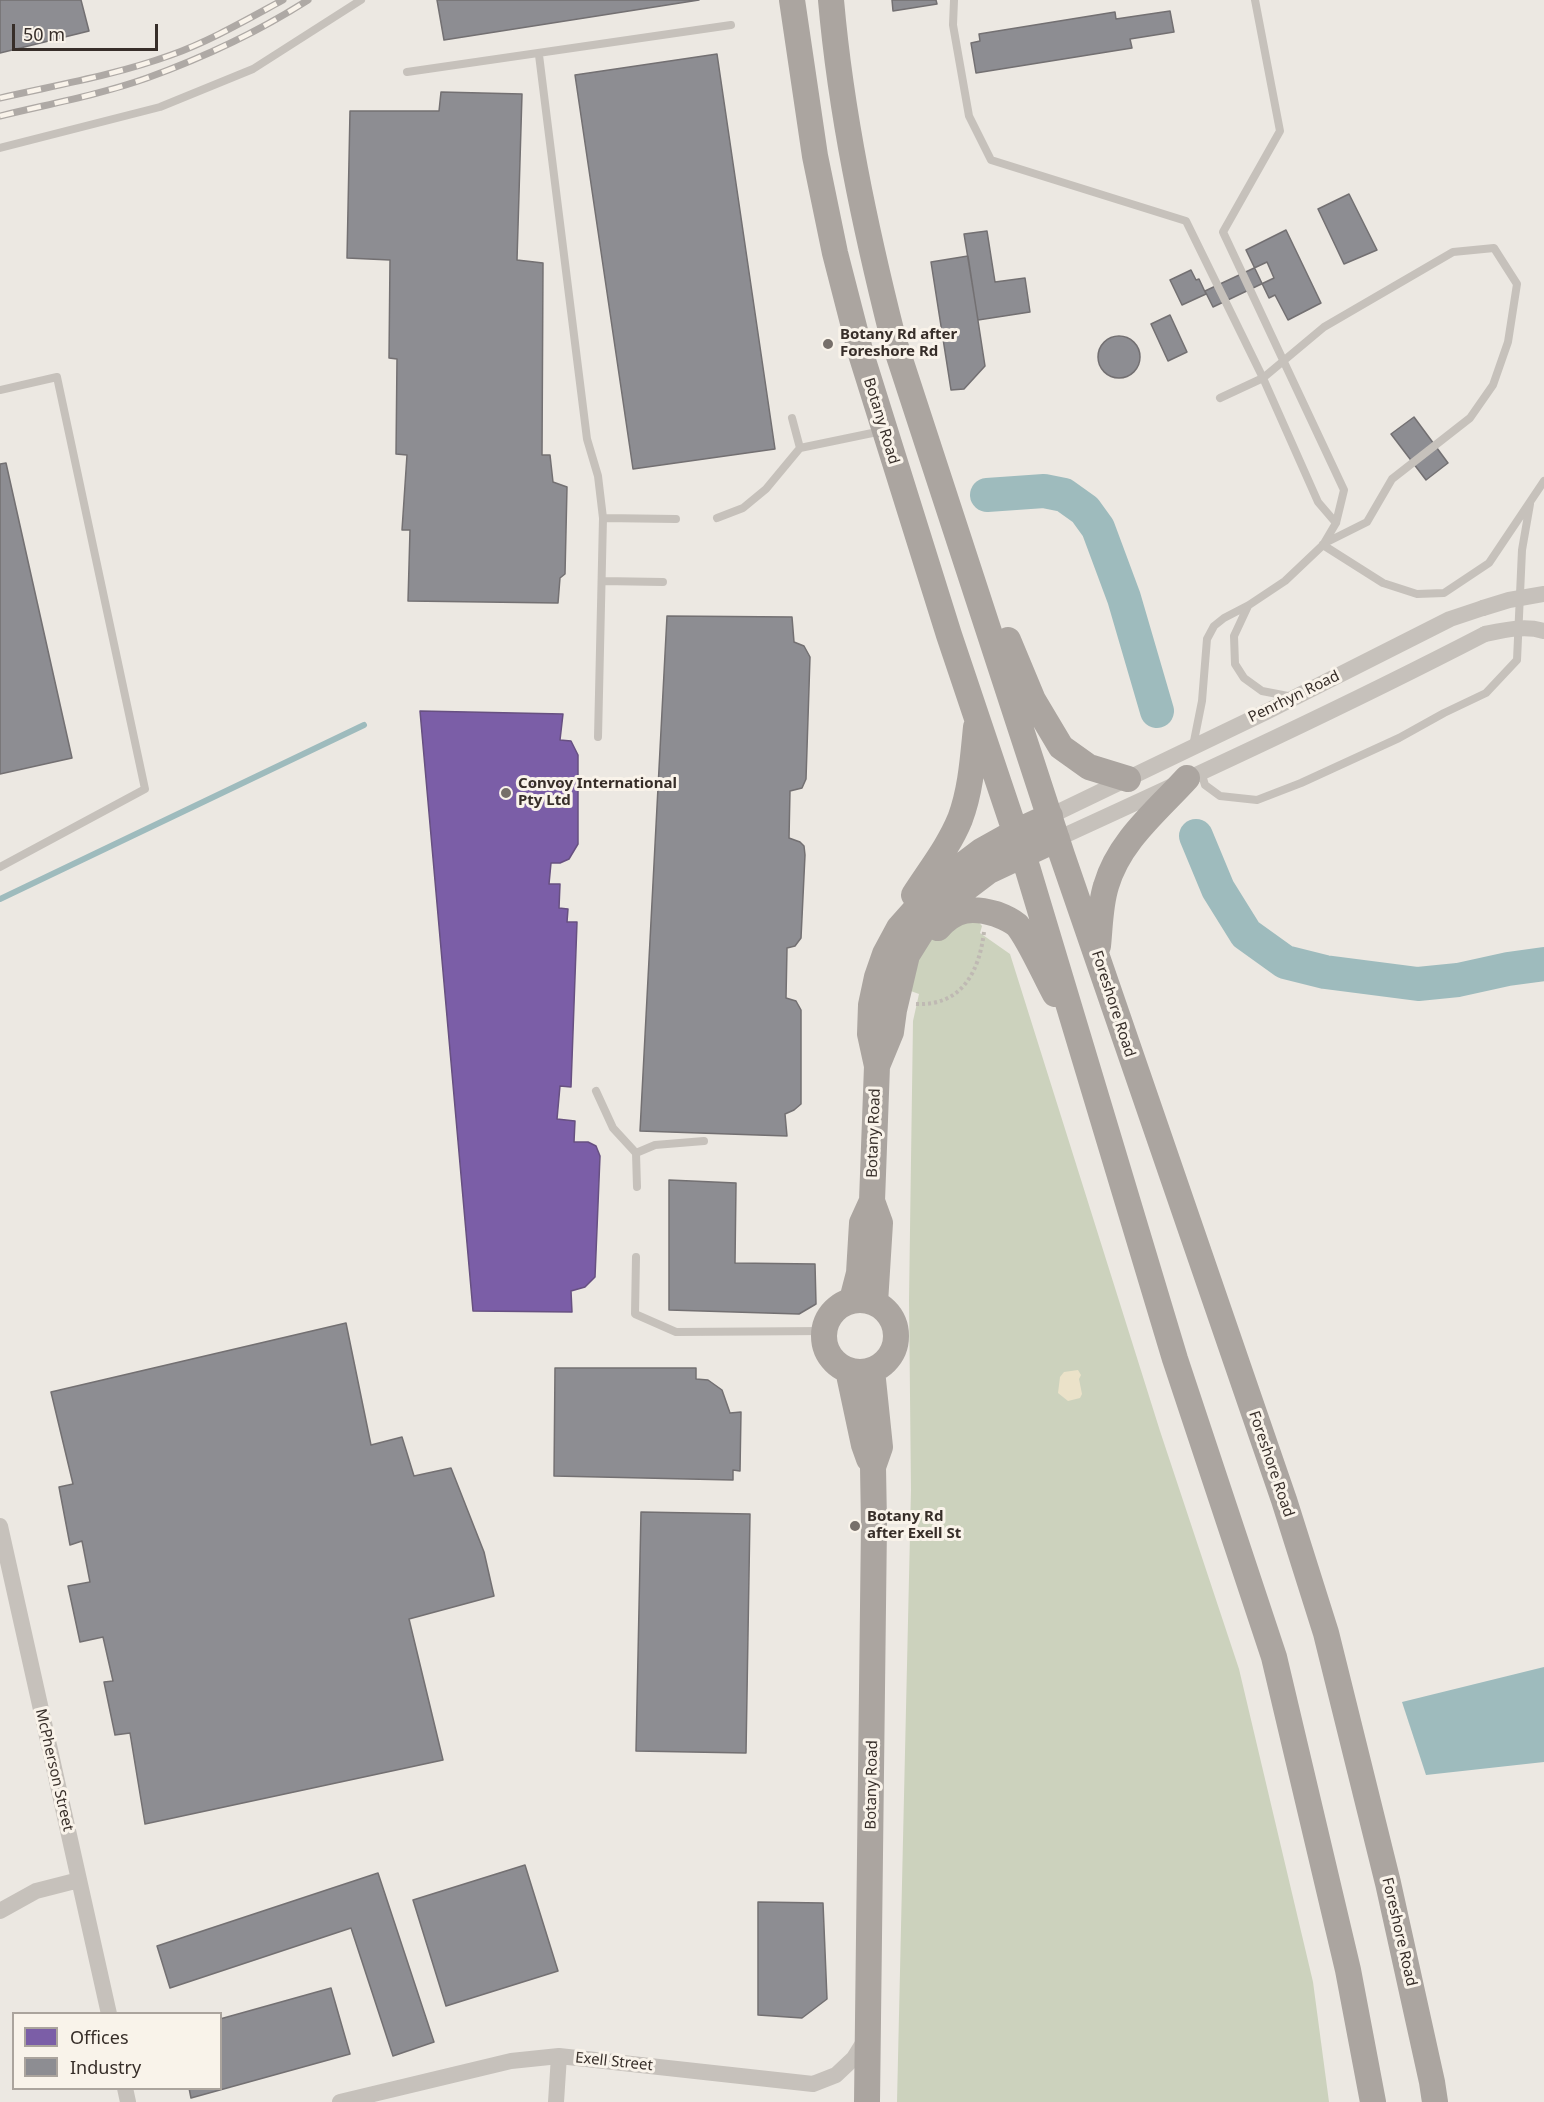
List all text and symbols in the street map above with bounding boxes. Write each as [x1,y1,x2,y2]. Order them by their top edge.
scale bar [15,12,160,50]
text: 50 m [23,22,65,46]
place label: Botany Rd after Foreshore Rd [840,326,957,361]
marker: Botany Rd after Foreshore Rd [821,337,835,351]
street label: Botany Road [859,376,903,466]
street label: Penrhyn Road [1246,667,1342,727]
place label: Convoy International Pty Ltd [518,775,677,810]
marker: Convoy International Pty Ltd [499,786,513,800]
street label: Foreshore Road [1087,948,1139,1060]
street label: Botany Road [863,1088,885,1178]
street label: Foreshore Road [1244,1409,1298,1519]
place label: Botany Rd after Exell St [867,1508,961,1543]
marker: Botany Rd after Exell St [848,1519,862,1533]
street label: McPherson Street [31,1707,77,1833]
street label: Botany Road [862,1740,882,1830]
street label: Foreshore Road [1378,1876,1420,1988]
legend [12,2012,222,2090]
text: Offices [70,2025,129,2049]
street label: Exell Street [574,2049,654,2075]
text: Industry [70,2055,141,2079]

